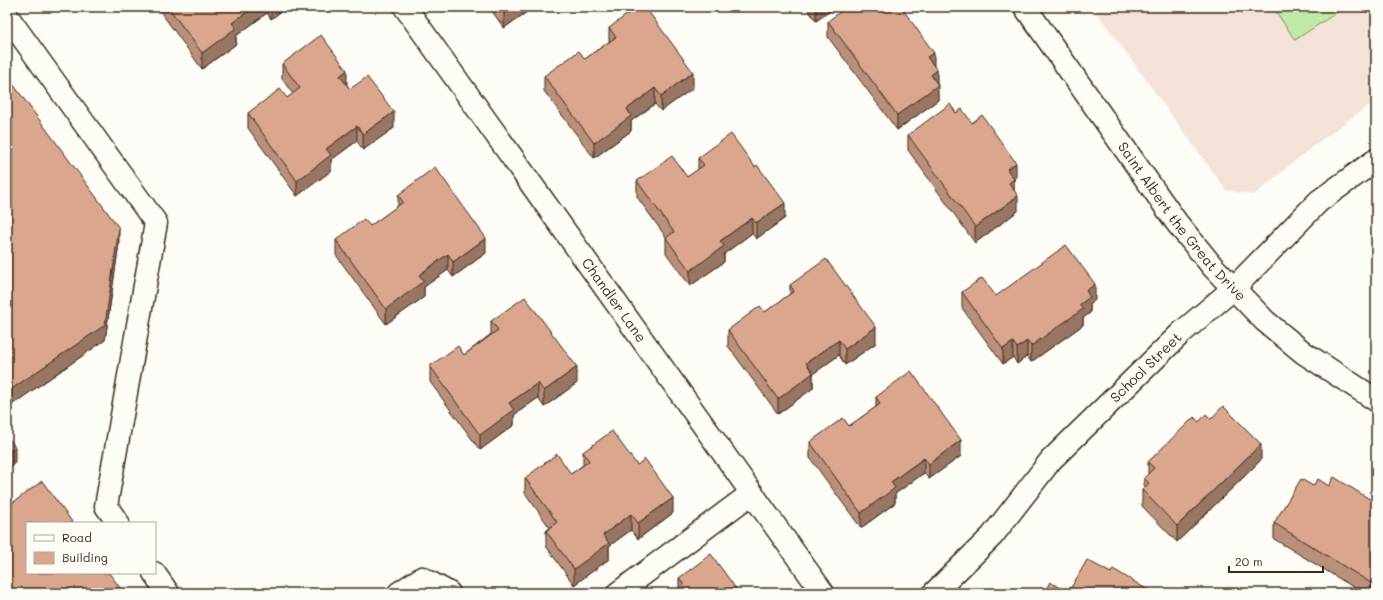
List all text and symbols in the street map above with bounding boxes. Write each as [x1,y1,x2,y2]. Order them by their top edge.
street label: Saint Albert the Great Drive [1114,138,1251,305]
street label: Chandler Lane [578,254,651,346]
street label: School Street [1105,328,1185,406]
legend [26,522,156,574]
text: Road [62,529,92,545]
scale bar [1229,548,1323,574]
text: Building [62,549,108,565]
text: 20 m [1235,553,1263,569]

